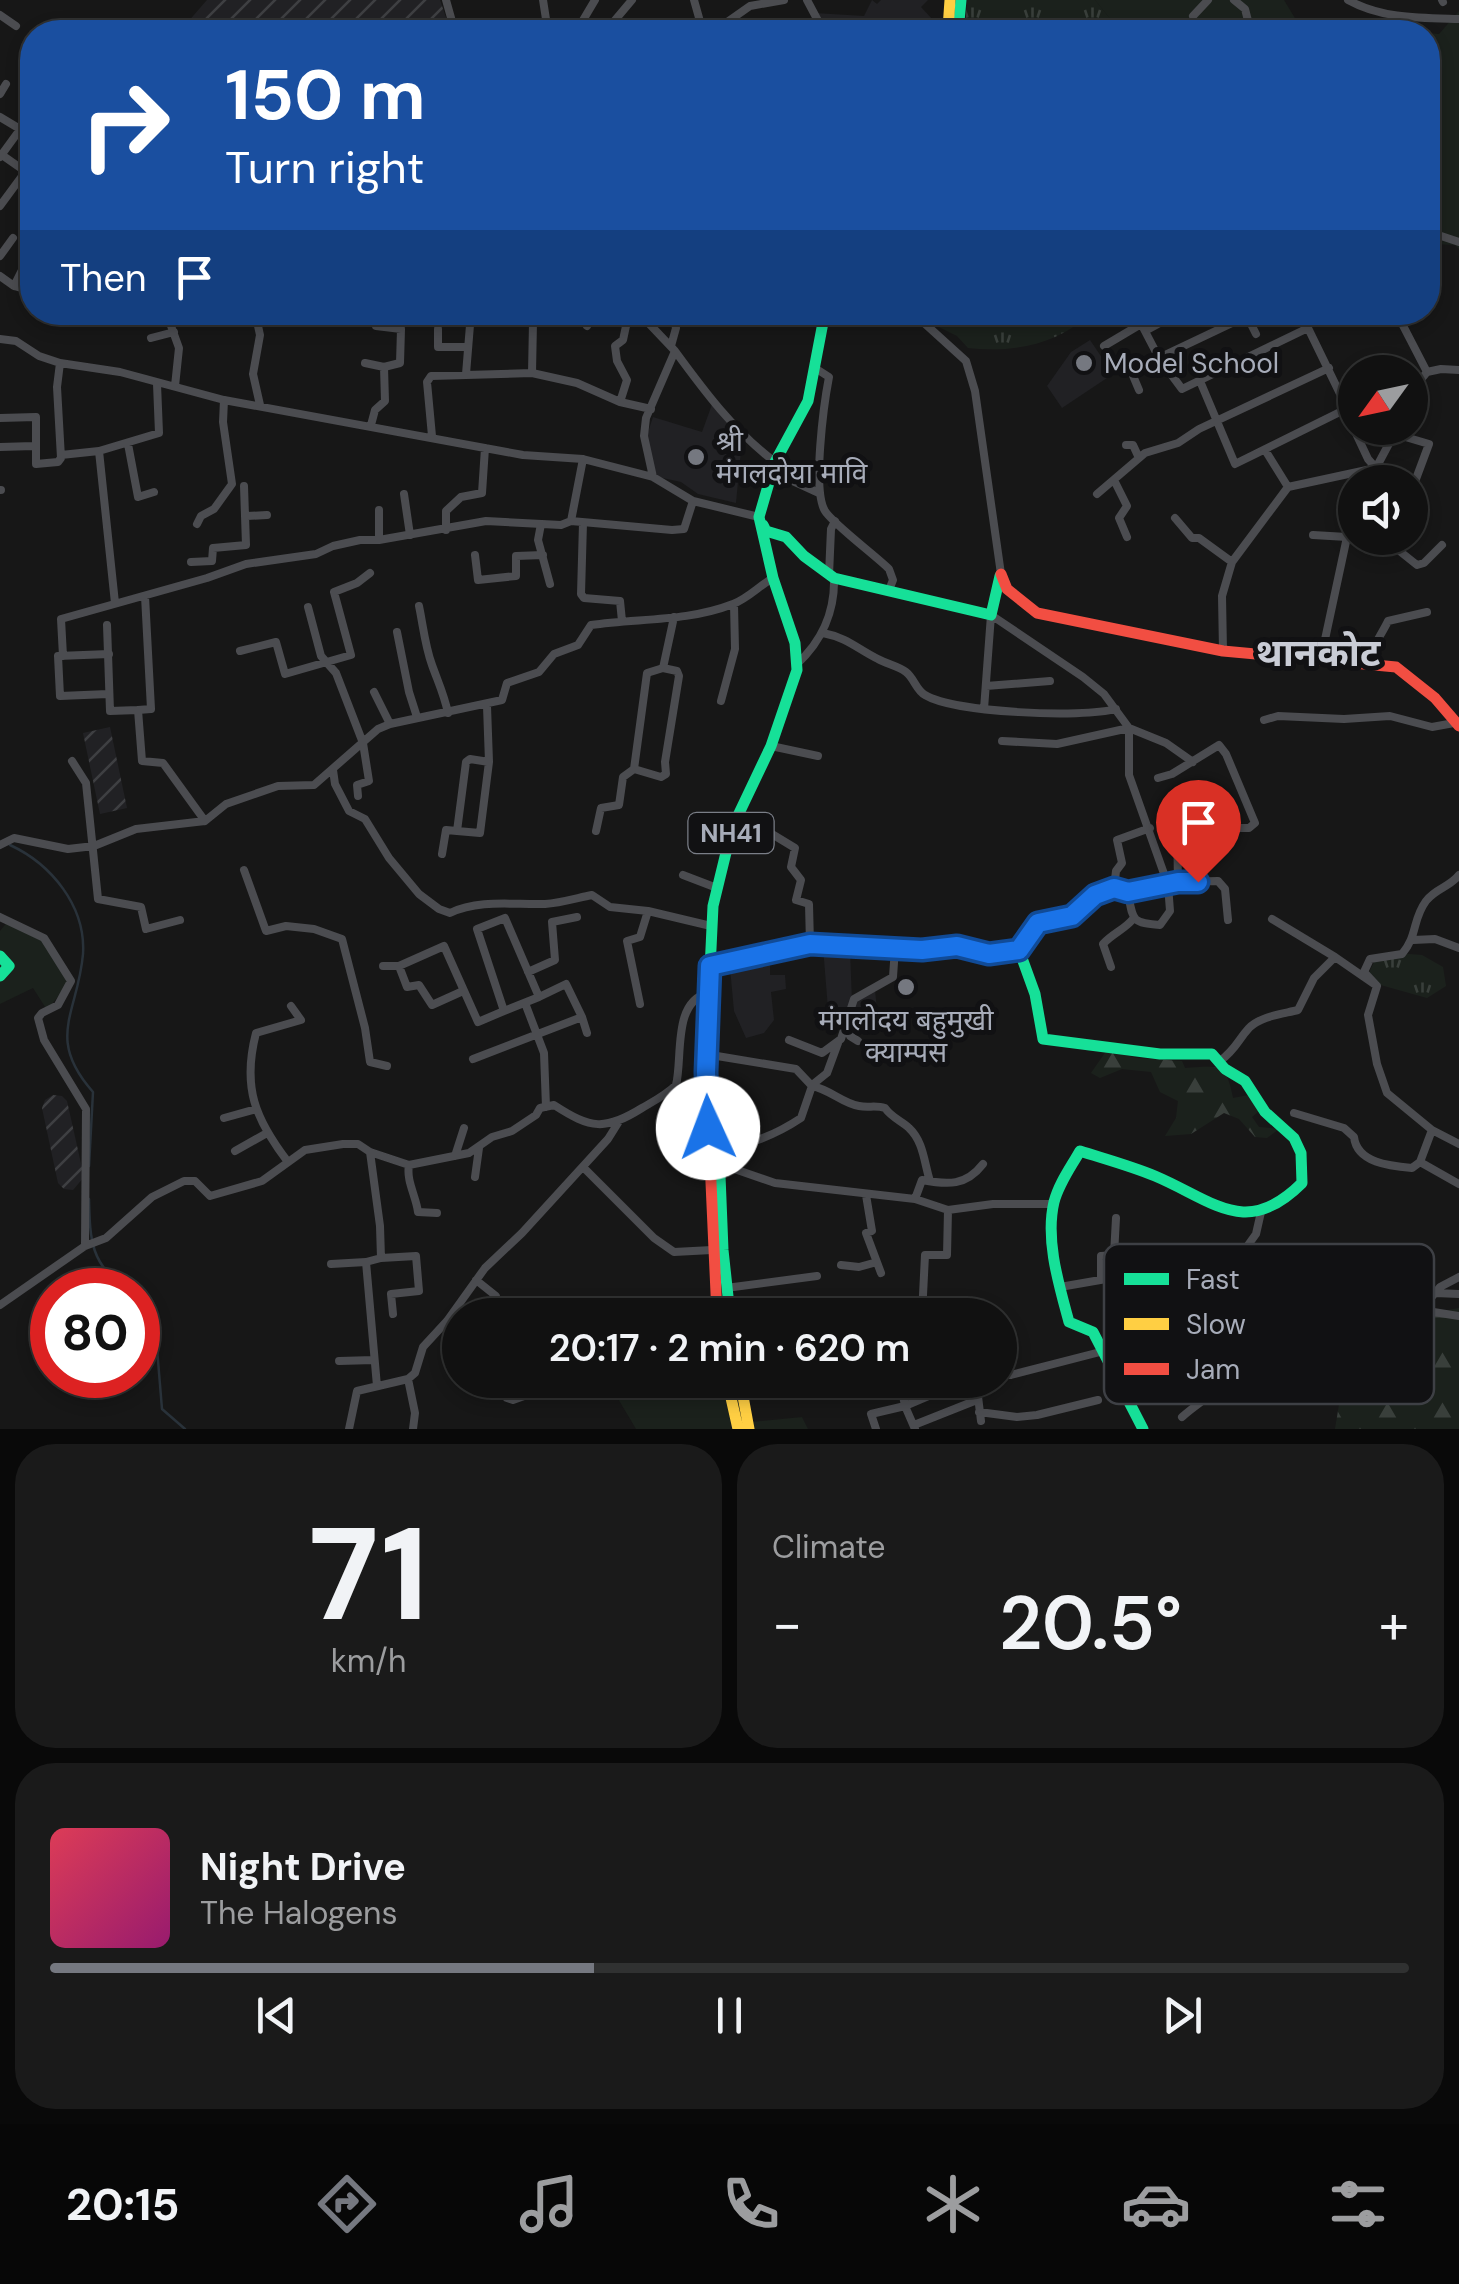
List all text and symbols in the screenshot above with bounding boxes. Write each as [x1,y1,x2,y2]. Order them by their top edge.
text: 150 m [225,50,426,141]
icon: right [60,60,190,190]
text: Turn right [225,138,424,197]
icon: arrive [167,250,222,305]
text: Then [60,253,147,303]
place label: Model School [1104,345,1279,382]
marker: Model School [1073,352,1095,374]
north arrow [1338,355,1428,445]
map controls [1338,355,1428,555]
place label: श्री मंगलदोया मावि [716,423,868,492]
marker: श्री मंगलदोया मावि [685,446,707,468]
button: sound [1338,465,1428,555]
district label: थानकोट [1256,628,1381,678]
pin [1156,780,1241,883]
icon: arrive [1171,795,1226,850]
road number: NH41 [688,813,774,853]
marker: मंगलोदय बहुमुखी क्याम्पस [895,976,917,998]
place label: मंगलोदय बहुमुखी क्याम्पस [818,1002,994,1071]
position arrow [656,1076,760,1180]
legend [1104,1244,1434,1404]
text: Fast [1186,1261,1240,1298]
speed limit sign: 80 [30,1268,160,1398]
text: Slow [1186,1306,1246,1343]
text: 20:17 · 2 min · 620 m [549,1323,910,1373]
text: Jam [1186,1351,1240,1388]
text: 71 [309,1490,428,1659]
text: Climate [772,1526,886,1568]
text: 20.5° [999,1575,1182,1672]
text: − [772,1588,802,1660]
text: + [1379,1588,1409,1660]
text: km/h [331,1640,406,1682]
text: Night Drive [200,1842,406,1892]
text: The Halogens [200,1892,398,1934]
icon: previous [249,1988,304,2043]
icon: pause [702,1988,757,2043]
icon: next [1155,1988,1210,2043]
icon: directions [312,2169,382,2239]
icon: music [514,2169,584,2239]
icon: phone [716,2169,786,2239]
icon: climate [918,2169,988,2239]
icon: car [1121,2169,1191,2239]
icon: filters [1323,2169,1393,2239]
text: 20:15 [66,2175,179,2234]

